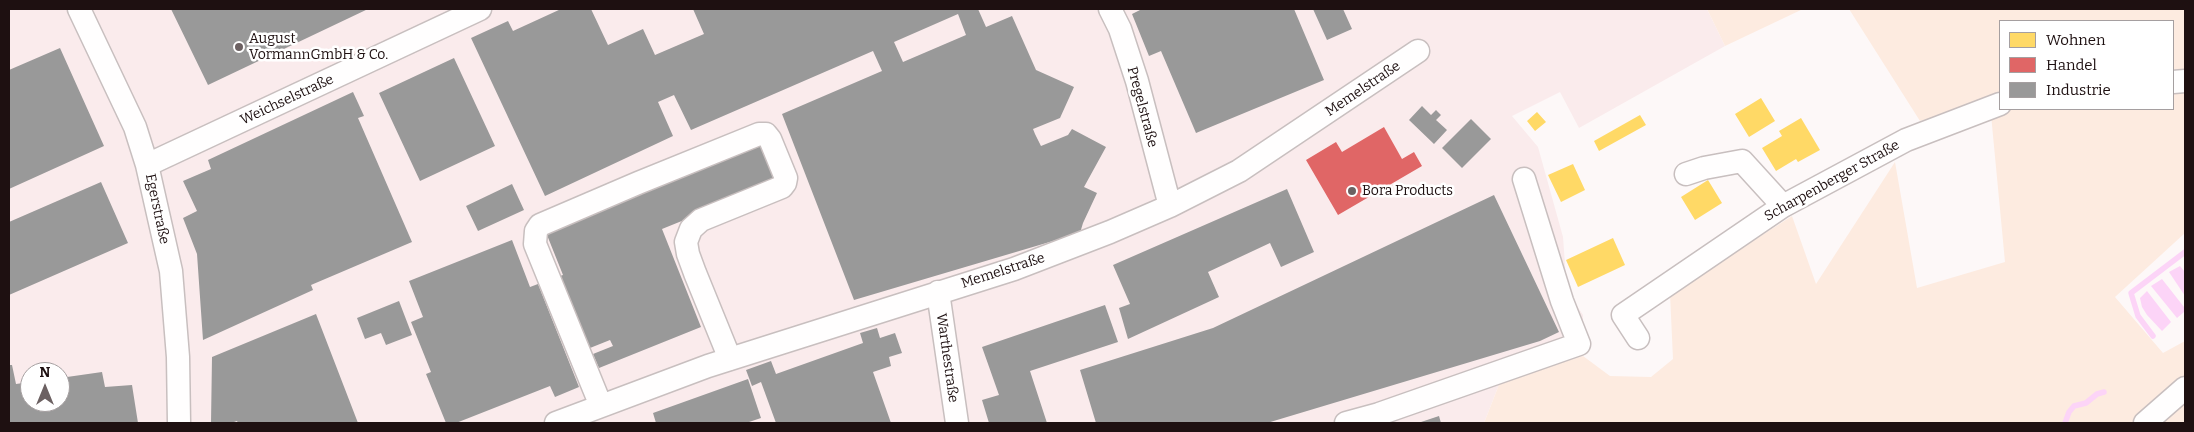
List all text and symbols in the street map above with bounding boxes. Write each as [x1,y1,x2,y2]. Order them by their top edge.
legend [1999,20,2174,110]
place label: August VormannGmbH & Co. [249,31,388,64]
text: Wohnen [2046,31,2105,49]
marker: August VormannGmbH & Co. [233,41,245,53]
text: Handel [2046,56,2097,74]
street label: Memelstraße [1322,58,1404,120]
street label: Pregelstraße [1123,65,1161,149]
street label: Weichselstraße [238,71,336,129]
text: Industrie [2046,81,2111,99]
street label: Scharpenberger Straße [1762,137,1902,225]
street label: Egerstraße [141,172,173,246]
place label: Bora Products [1362,183,1453,199]
marker: Bora Products [1346,185,1358,197]
street label: Memelstraße [959,250,1047,292]
street label: Warthestraße [932,312,962,404]
north arrow [20,362,70,412]
text: N [40,364,50,381]

